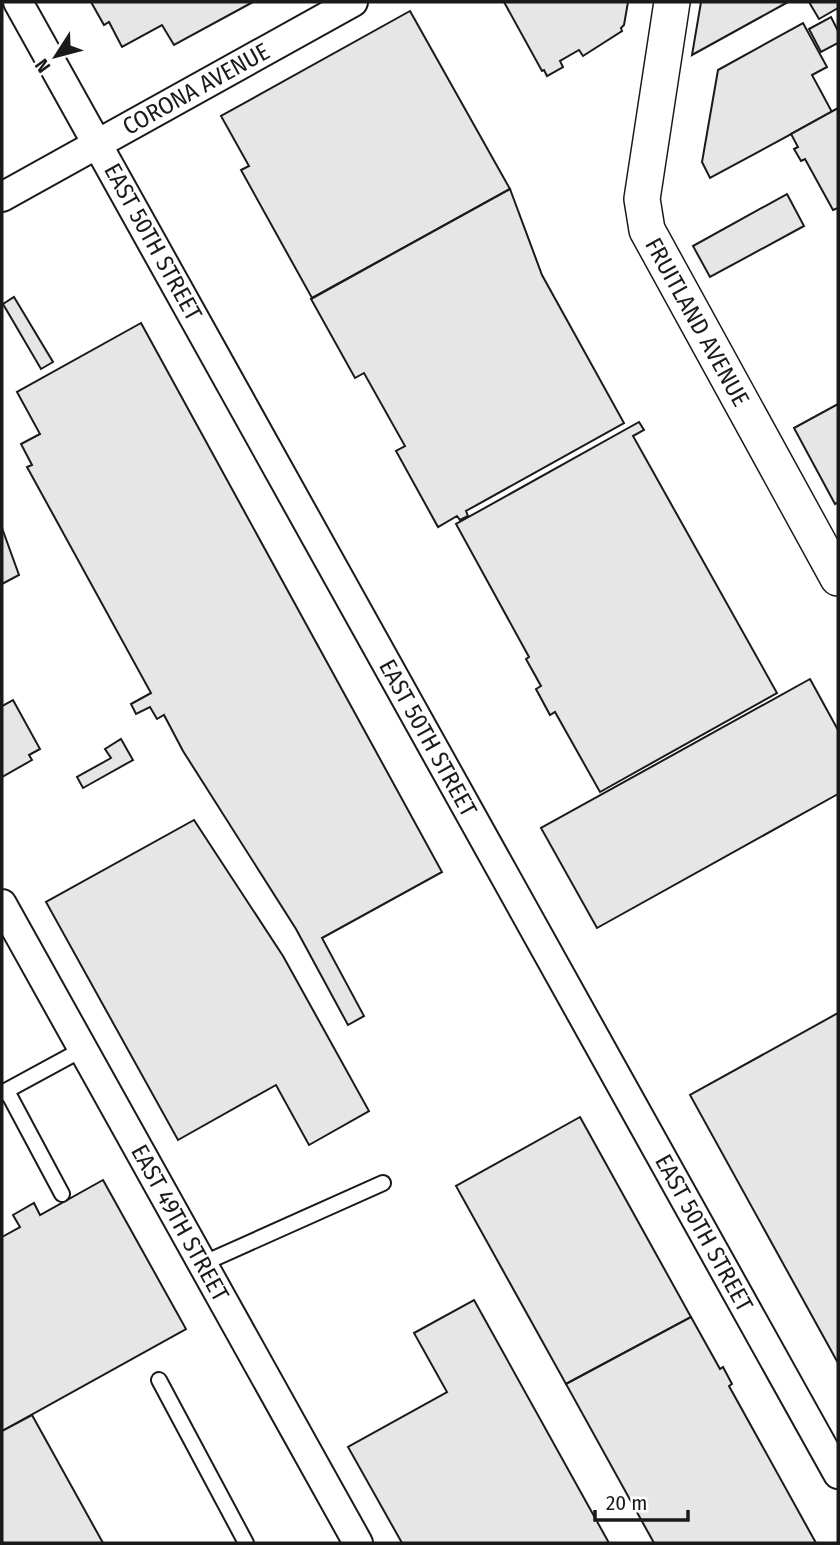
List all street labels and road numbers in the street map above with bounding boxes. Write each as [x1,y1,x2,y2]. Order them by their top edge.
street label: CORONA AVENUE [118,37,274,141]
street label: EAST 50TH STREET [98,159,208,325]
street label: FRUITLAND AVENUE [639,233,755,411]
street label: EAST 50TH STREET [373,655,483,821]
street label: EAST 49TH STREET [125,1140,235,1306]
street label: EAST 50TH STREET [649,1150,759,1316]

